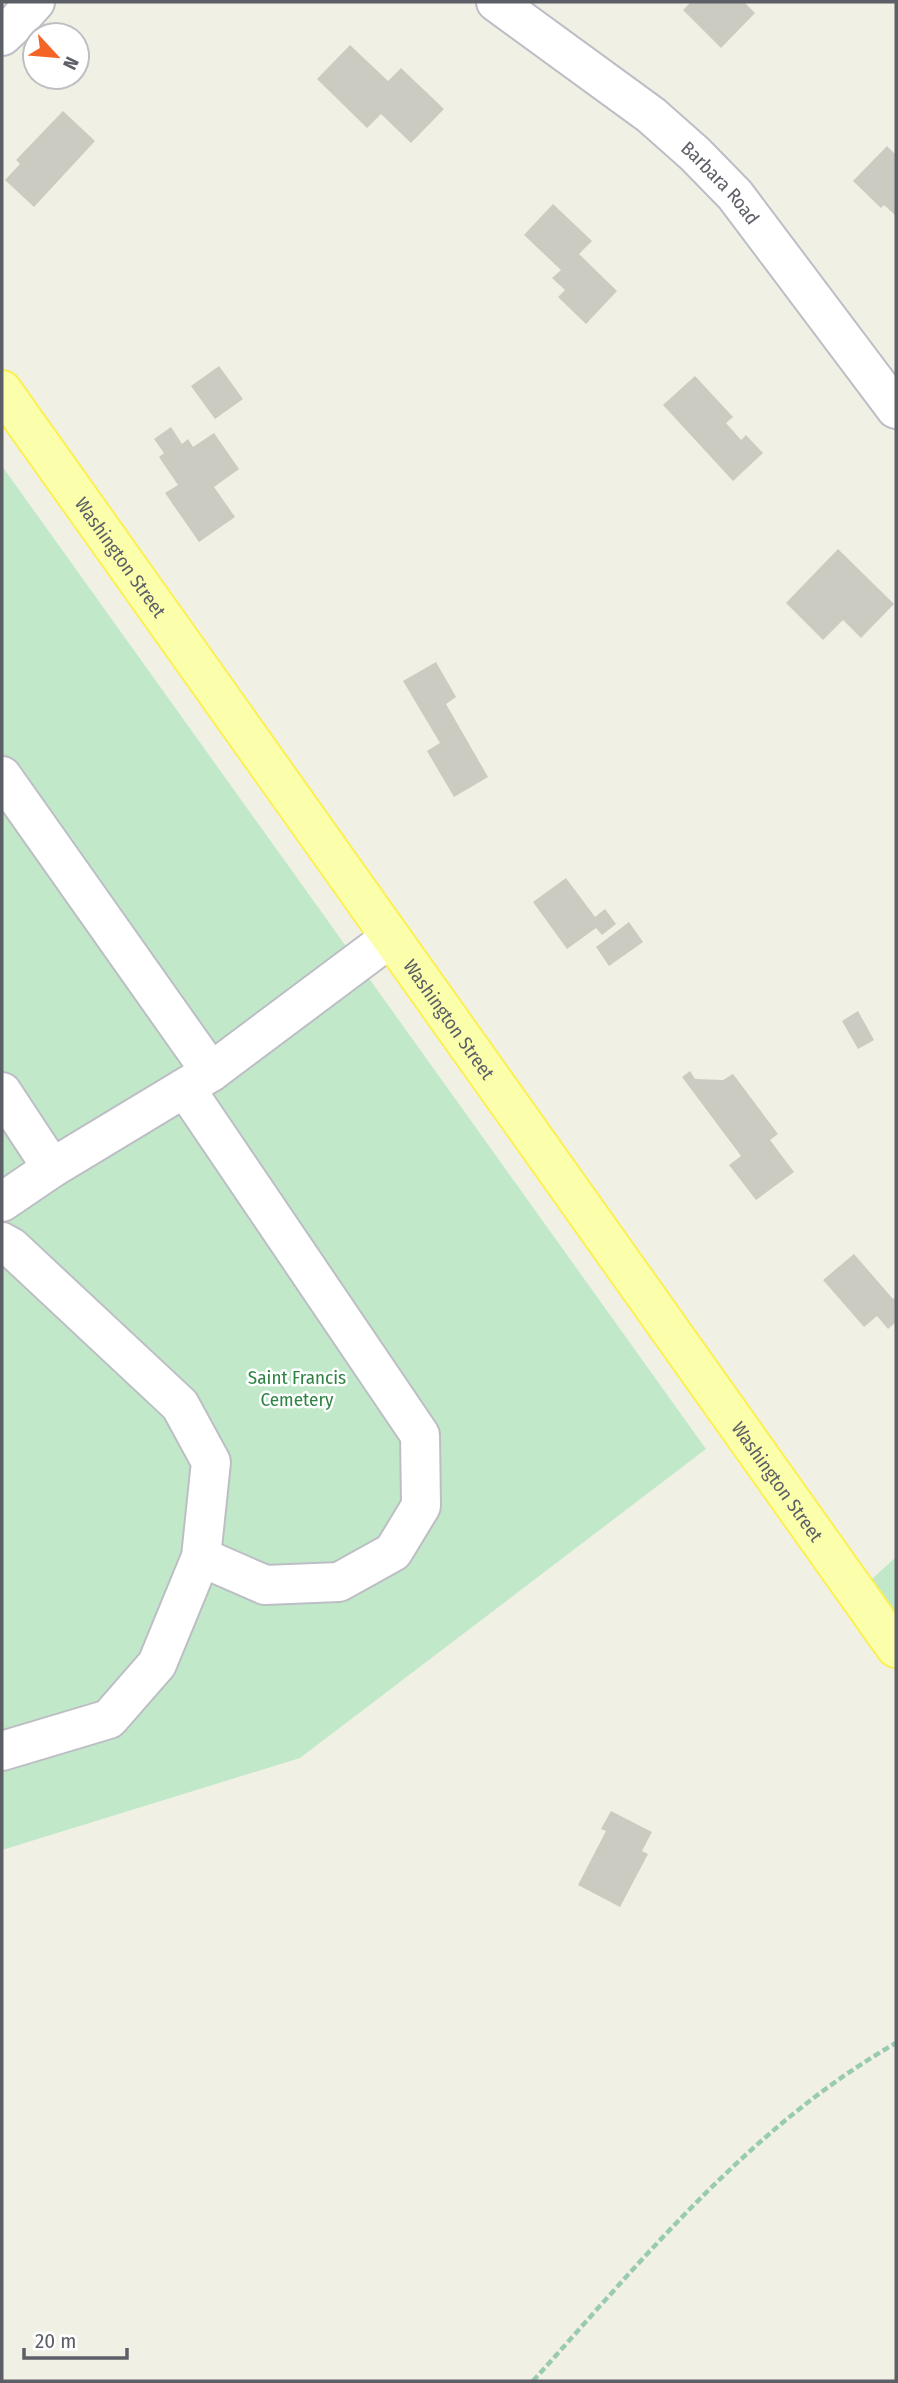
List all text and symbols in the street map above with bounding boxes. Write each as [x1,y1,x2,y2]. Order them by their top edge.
north arrow [21,21,91,91]
text: N [58,53,84,73]
street label: Barbara Road [677,136,764,229]
street label: Washington Street [70,493,172,622]
street label: Washington Street [399,955,500,1084]
park label: Saint Francis Cemetery [248,1366,346,1411]
street label: Washington Street [727,1417,829,1547]
scale bar [24,2316,128,2360]
text: 20 m [35,2328,76,2354]

